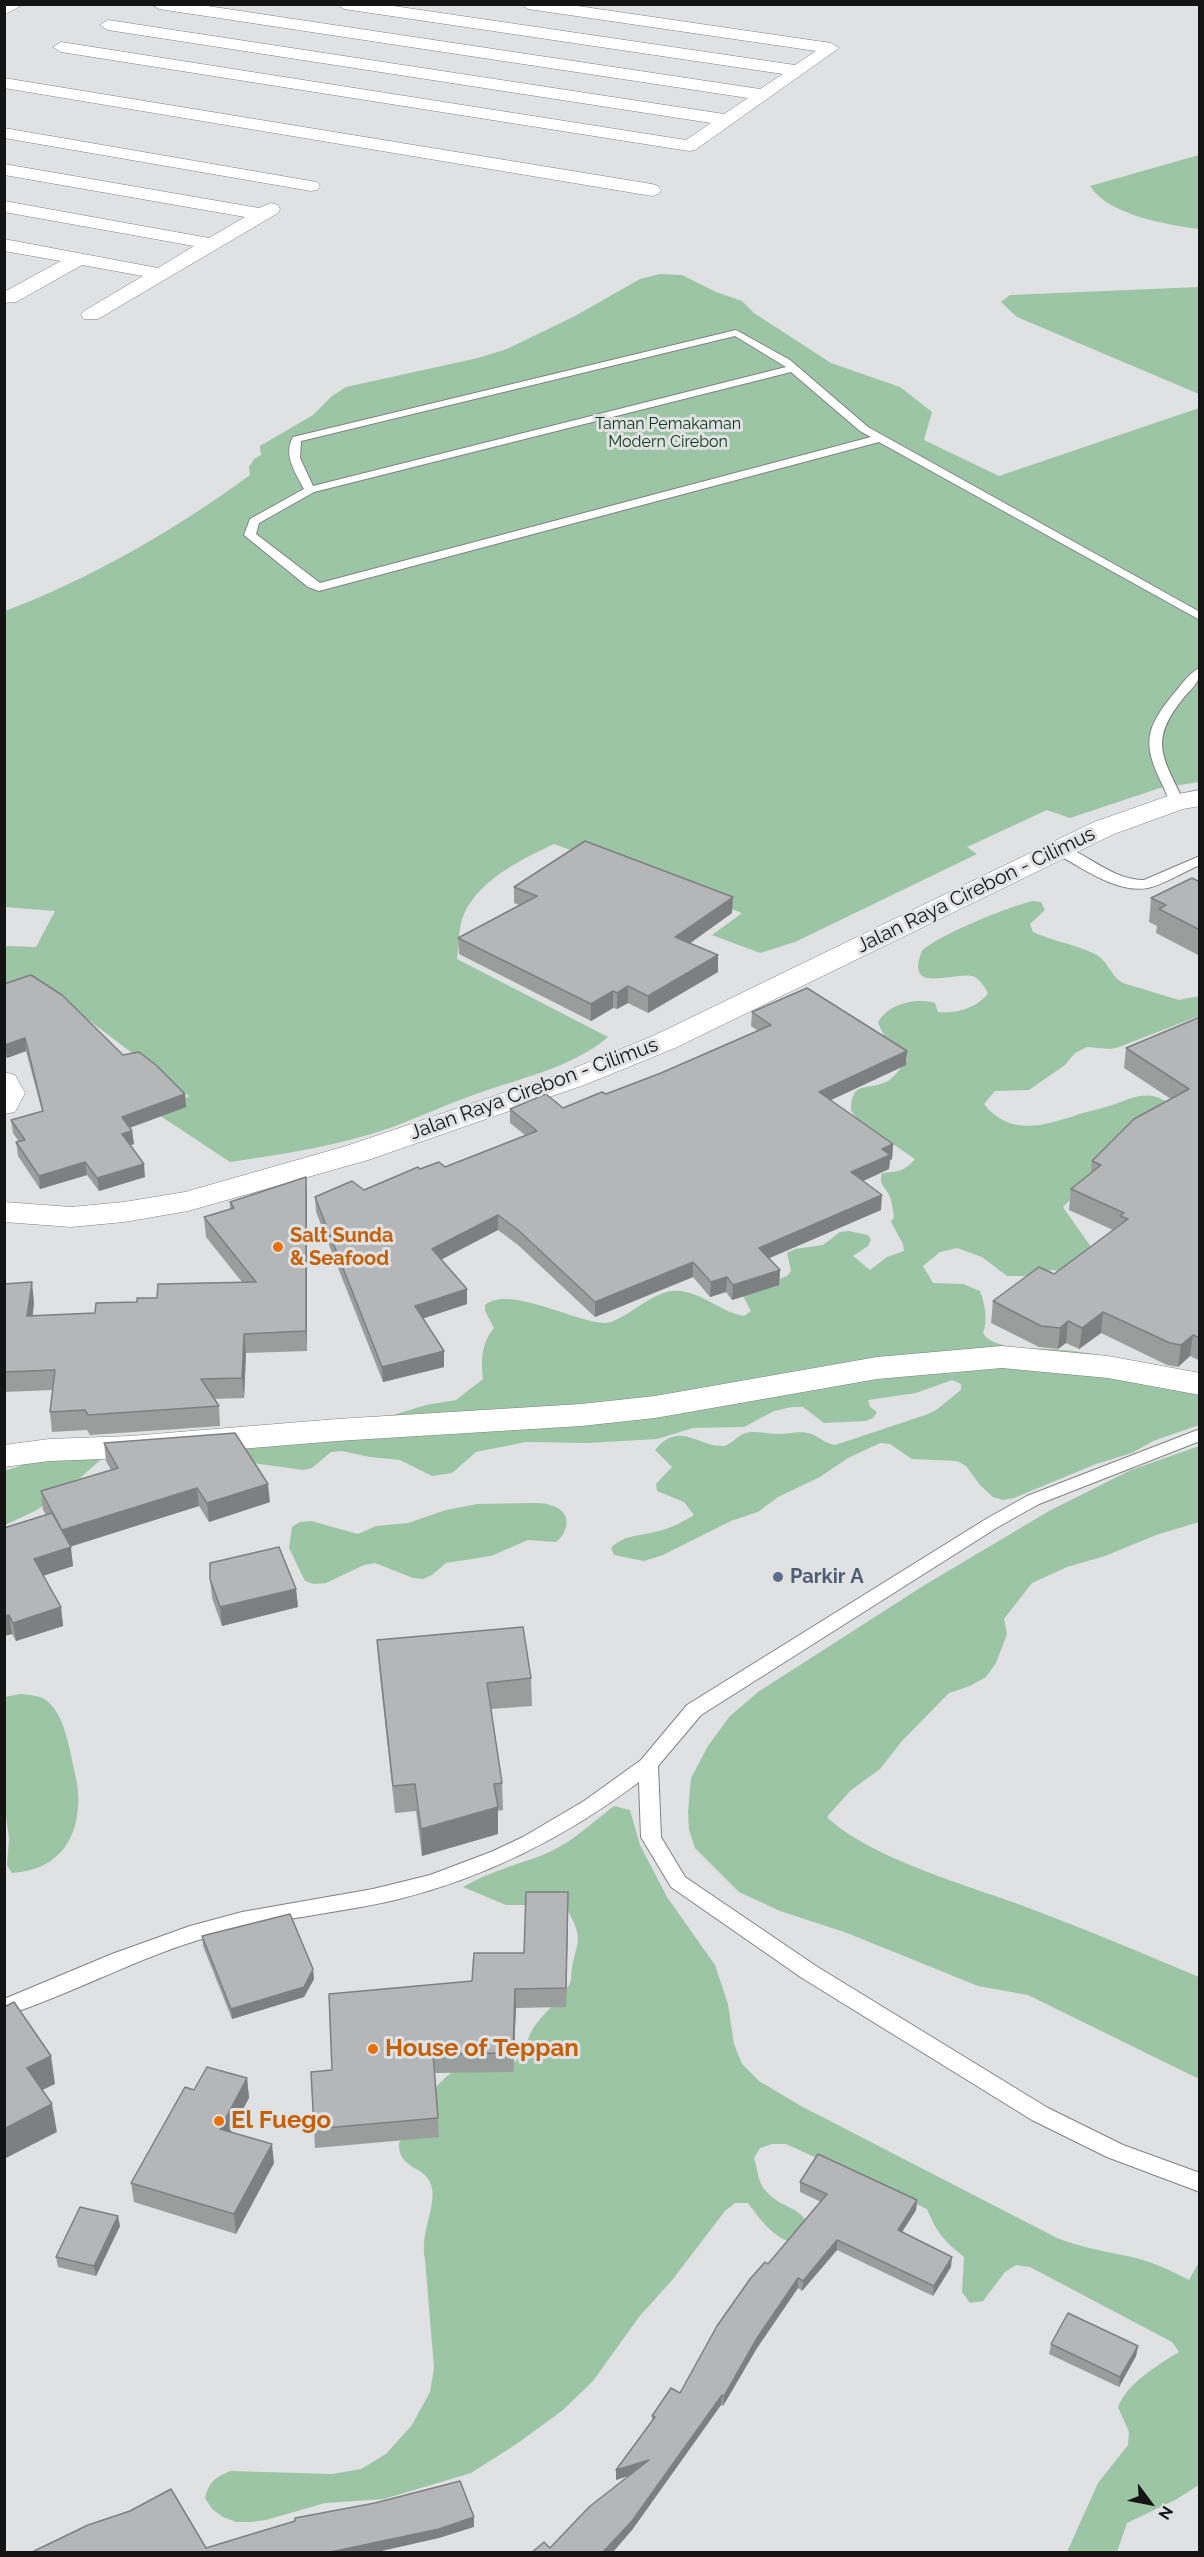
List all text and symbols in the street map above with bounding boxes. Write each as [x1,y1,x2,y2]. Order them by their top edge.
park label: Taman Pemakaman Modern Cirebon [595,414,741,452]
street label: Jalan Raya Cirebon - Cilimus [853,822,1099,958]
street label: Jalan Raya Cirebon - Cilimus [407,1033,661,1145]
place label: Salt Sunda & Seafood [290,1224,393,1271]
marker: Salt Sunda & Seafood [271,1240,285,1254]
place label: Parkir A [790,1565,864,1589]
marker: Parkir A [771,1570,785,1584]
place label: House of Teppan [385,2035,579,2063]
marker: House of Teppan [366,2042,380,2056]
place label: El Fuego [231,2107,331,2135]
marker: El Fuego [212,2114,226,2128]
north arrow [1120,2473,1180,2533]
text: N [1154,2503,1177,2523]

